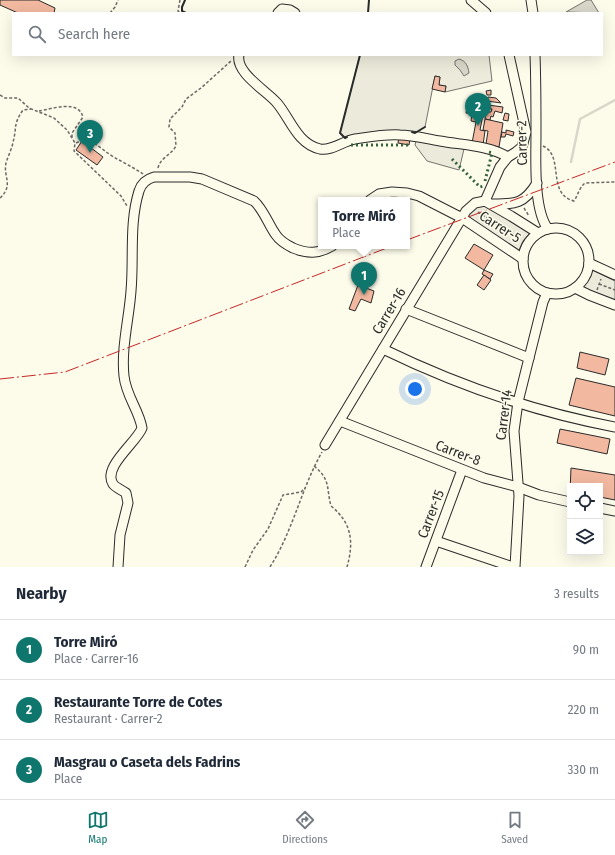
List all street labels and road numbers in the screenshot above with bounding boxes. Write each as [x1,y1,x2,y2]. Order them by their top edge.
street label: Carrer-2 [513,120,531,166]
street label: Carrer-5 [476,207,524,247]
street label: Carrer-16 [369,285,409,337]
street label: Carrer-14 [492,388,516,441]
street label: Carrer-8 [433,437,483,469]
street label: Carrer-15 [414,487,448,541]

